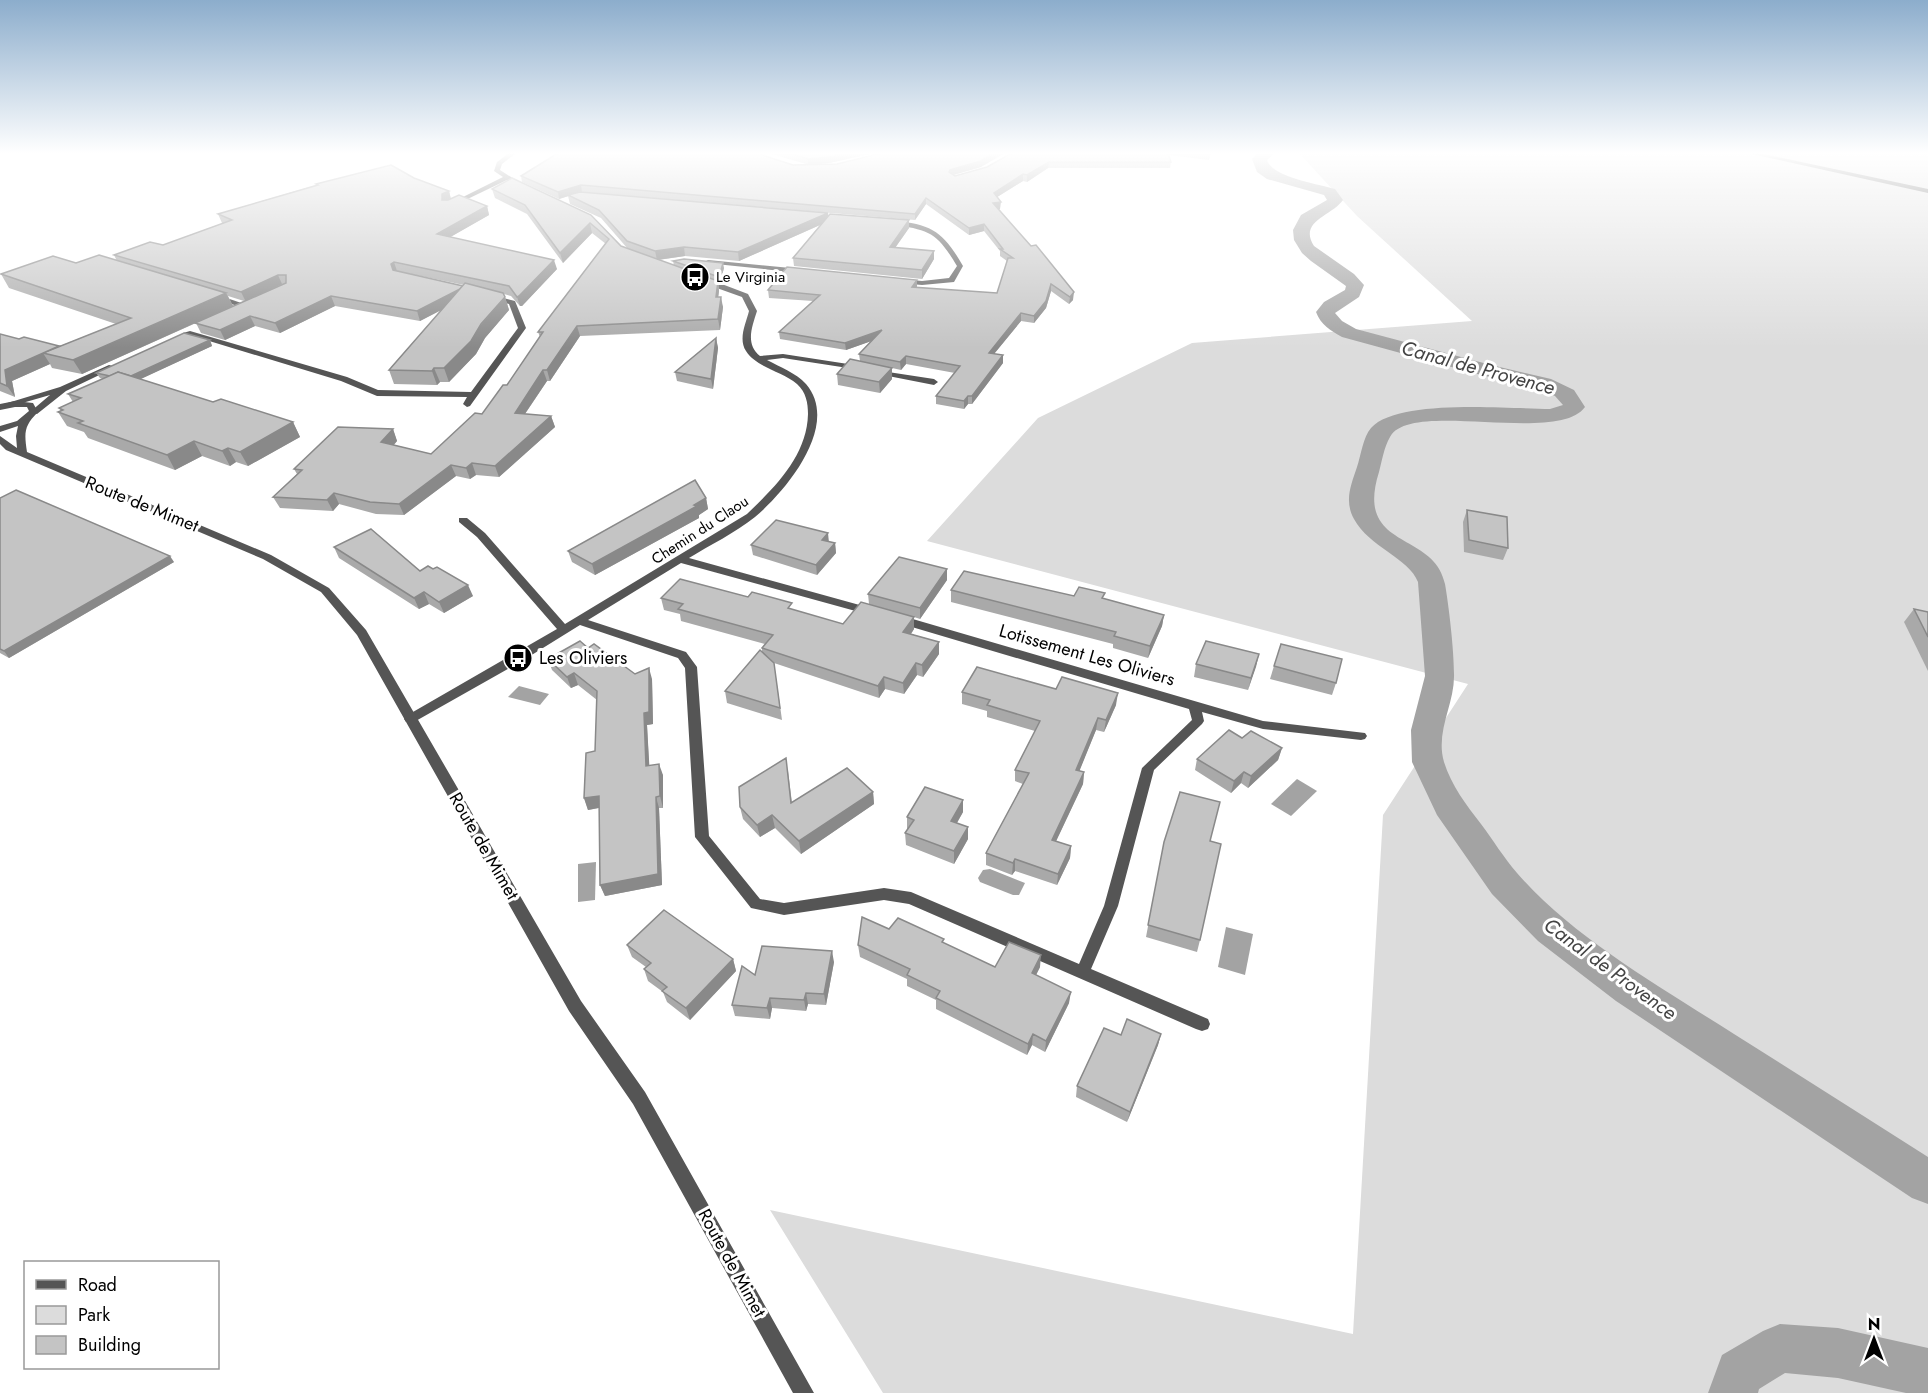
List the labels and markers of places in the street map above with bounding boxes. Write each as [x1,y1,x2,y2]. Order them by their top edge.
bus stop icon: Le Virginia [679,261,711,293]
place label: Le Virginia [716,266,785,288]
bus stop icon: Les Oliviers [502,642,534,674]
place label: Les Oliviers [539,645,627,671]

